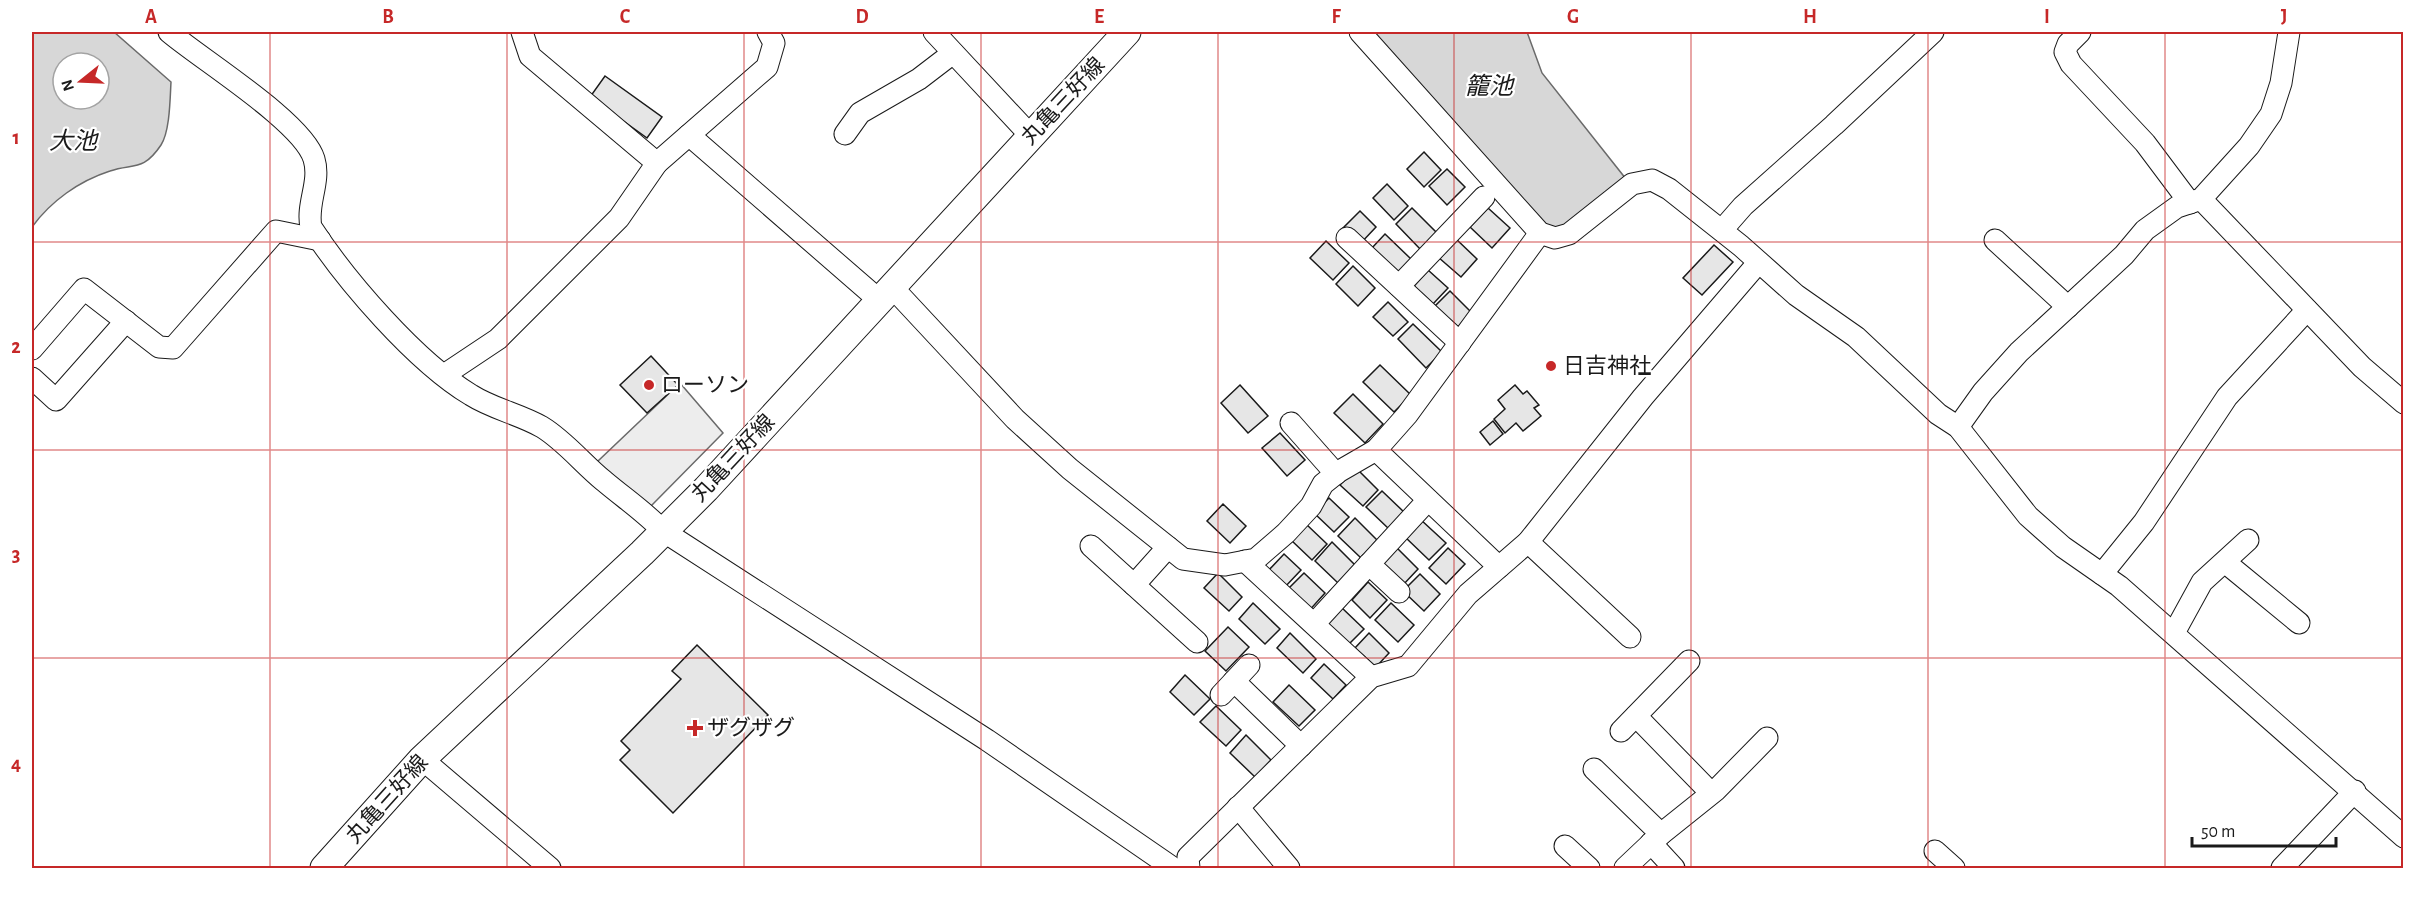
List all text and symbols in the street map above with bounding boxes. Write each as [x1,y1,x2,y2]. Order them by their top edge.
text: A [145,7,157,27]
text: B [382,7,394,27]
text: C [620,7,631,27]
text: D [855,7,869,27]
text: E [1094,7,1104,27]
text: F [1331,7,1341,27]
text: G [1567,7,1579,27]
text: H [1803,7,1817,27]
text: I [2044,7,2050,27]
text: J [2281,7,2287,27]
north arrow [51,51,111,111]
street label: 丸亀三好線 [1017,53,1109,149]
water label: 籠池 [1465,73,1515,99]
text: N [58,78,77,93]
text: 1 [12,128,20,148]
water label: 大池 [49,128,99,154]
text: 2 [11,337,21,357]
place label: 日吉神社 [1563,354,1651,377]
marker: 日吉神社 [1544,359,1558,373]
place label: ローソン [661,374,749,396]
marker: ローソン [642,378,656,392]
street label: 丸亀三好線 [687,410,779,506]
text: 3 [12,545,20,565]
place label: ザグザグ [707,716,795,739]
marker: ザグザグ [688,721,702,735]
street label: 丸亀三好線 [341,750,432,847]
text: 4 [11,754,21,774]
scale bar [2192,810,2336,848]
text: 50 m [2201,823,2235,841]

